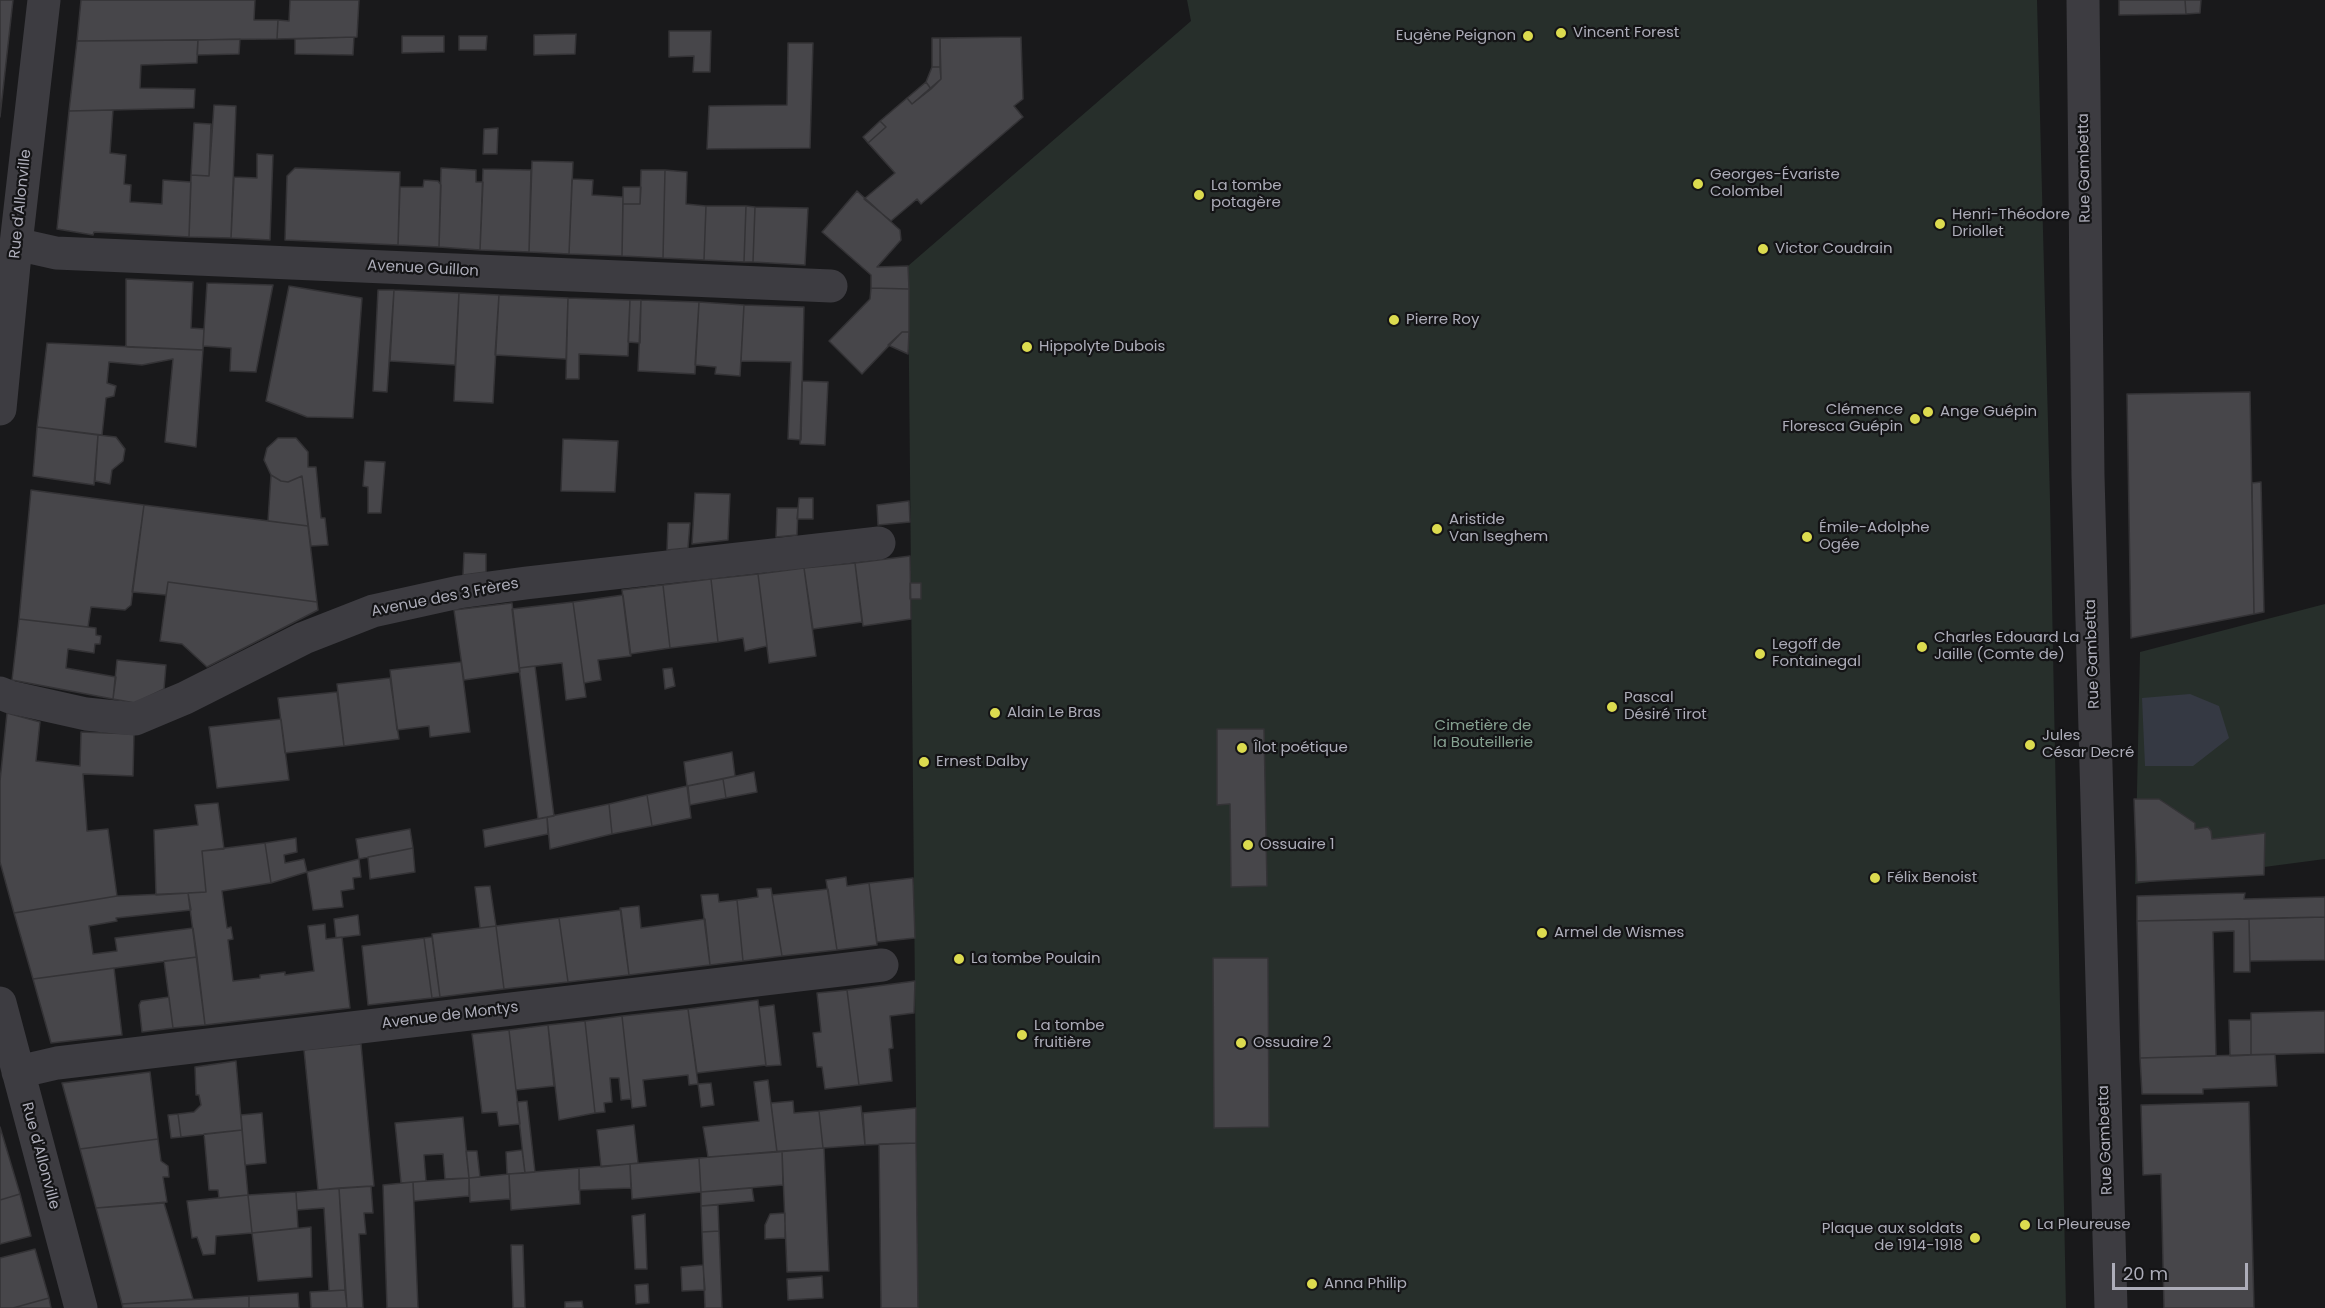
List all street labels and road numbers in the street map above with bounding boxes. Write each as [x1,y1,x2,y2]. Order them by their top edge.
street label: Rue Gambetta [2075,113,2095,223]
street label: Rue d'Allonville [6,148,36,260]
street label: Avenue Guillon [367,257,479,281]
street label: Avenue des 3 Frères [370,575,520,621]
street label: Rue Gambetta [2082,599,2104,709]
street label: Avenue de Montys [381,999,519,1033]
street label: Rue Gambetta [2095,1085,2117,1195]
street label: Rue d'Allonville [17,1101,63,1211]

